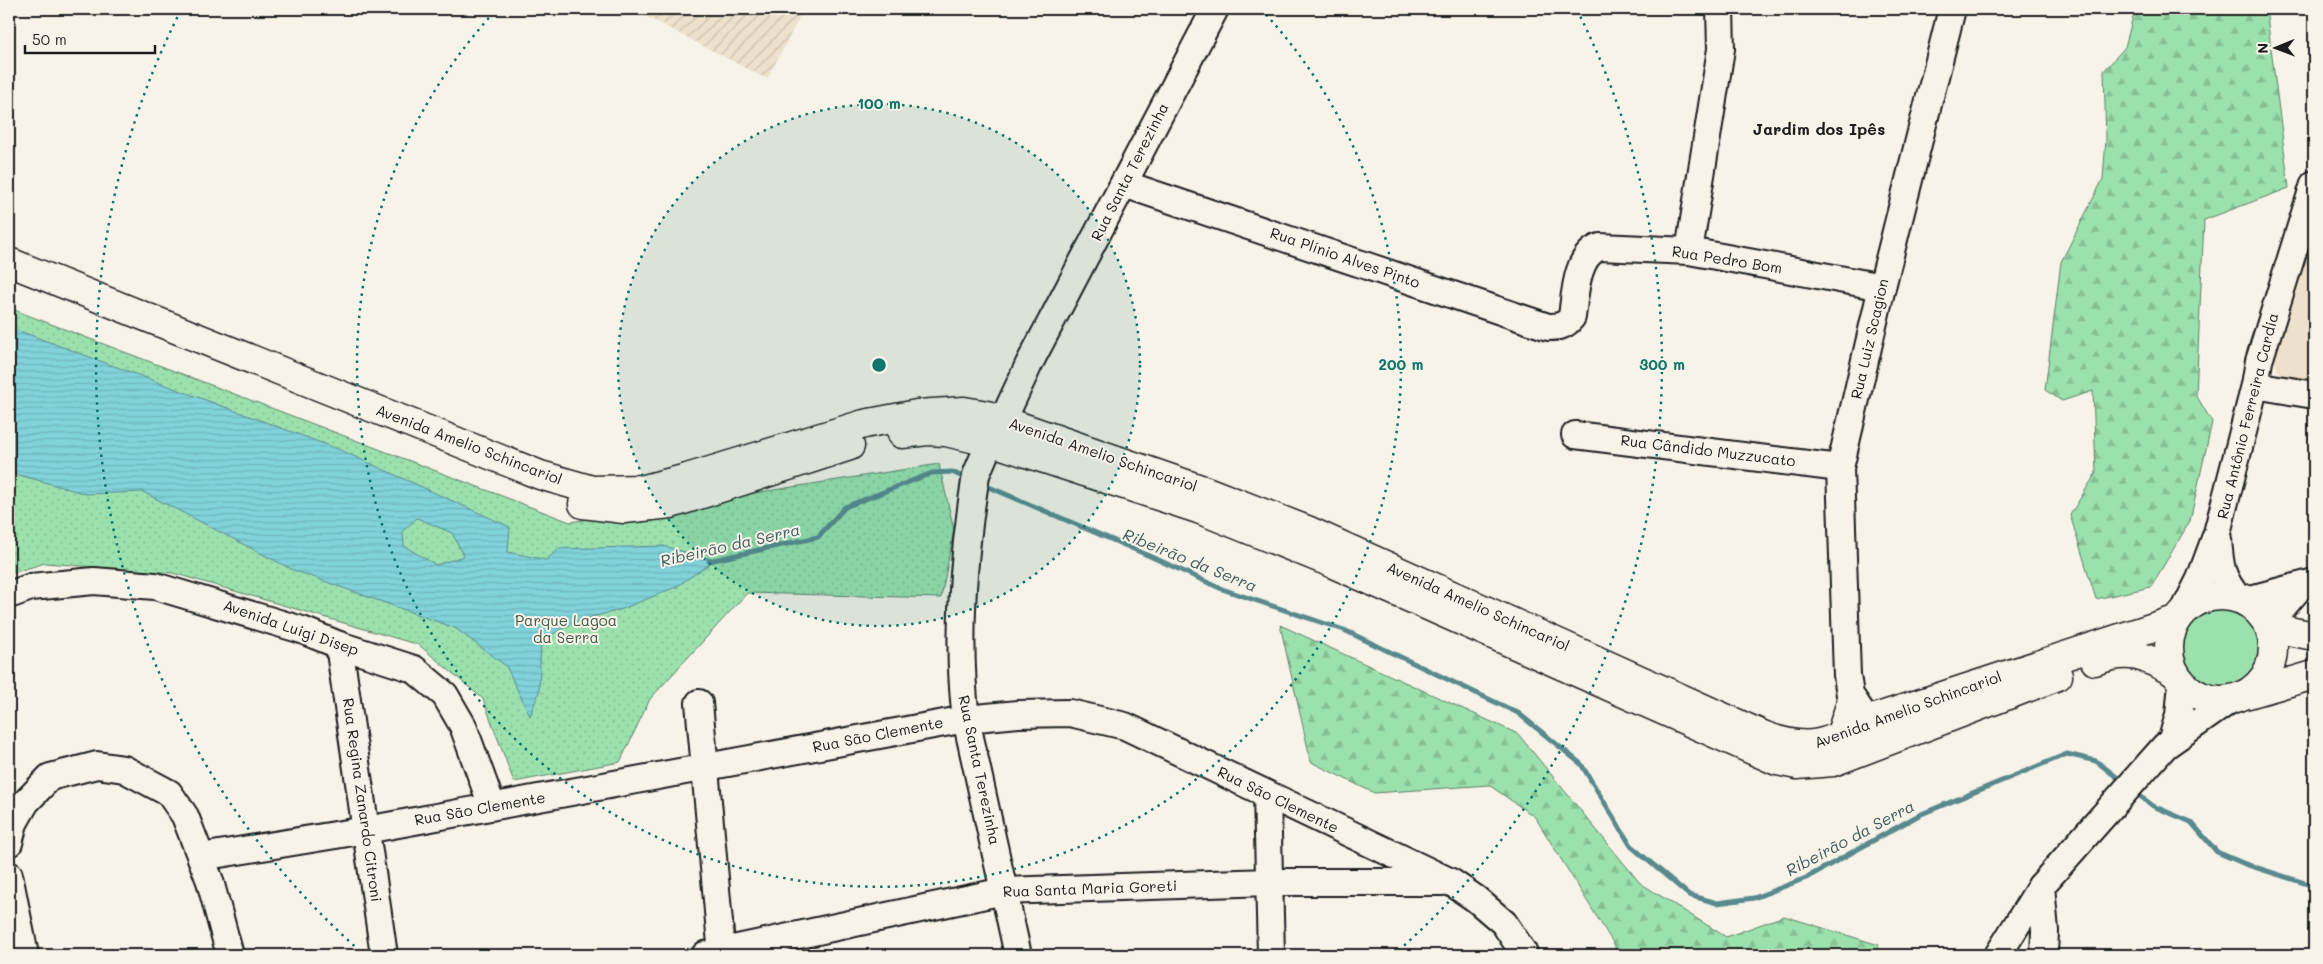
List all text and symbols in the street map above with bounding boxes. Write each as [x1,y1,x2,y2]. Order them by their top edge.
scale bar [25,22,155,54]
north arrow [2250,22,2300,72]
text: 50 m [32,29,67,49]
text: N [2253,43,2272,54]
text: 100 m [857,93,901,113]
street label: Rua Santa Terezinha [1086,99,1173,244]
district label: Jardim dos Ipês [1753,118,1885,139]
street label: Rua Plínio Alves Pinto [1268,222,1423,292]
street label: Rua Pedro Bom [1671,240,1784,278]
street label: Rua Luiz Scagion [1845,277,1893,401]
street label: Rua Antônio Ferreira Cardia [2212,310,2282,521]
text: 200 m [1379,354,1424,374]
text: 300 m [1639,354,1685,374]
centre of rings [870,356,888,374]
street label: Avenida Amelio Schincariol [373,399,565,489]
street label: Avenida Amelio Schincariol [1007,412,1200,496]
street label: Rua Cândido Muzzucato [1619,429,1797,471]
water label: Ribeirão da Serra [658,518,802,571]
water label: Ribeirão da Serra [1120,523,1260,596]
street label: Avenida Amelio Schincariol [1384,557,1573,655]
street label: Avenida Luigi Disep [221,594,362,660]
park label: Parque Lagoa da Serra [515,610,617,647]
street label: Avenida Amelio Schincariol [1811,666,2004,752]
street label: Rua Santa Terezinha [954,693,1006,846]
street label: Rua Regina Zanardo Citroni [339,697,387,903]
street label: Rua São Clemente [811,712,945,756]
street label: Rua São Clemente [1214,761,1342,837]
street label: Rua São Clemente [413,787,547,829]
water label: Ribeirão da Serra [1782,795,1918,880]
street label: Rua Santa Maria Goreti [1002,875,1177,901]

